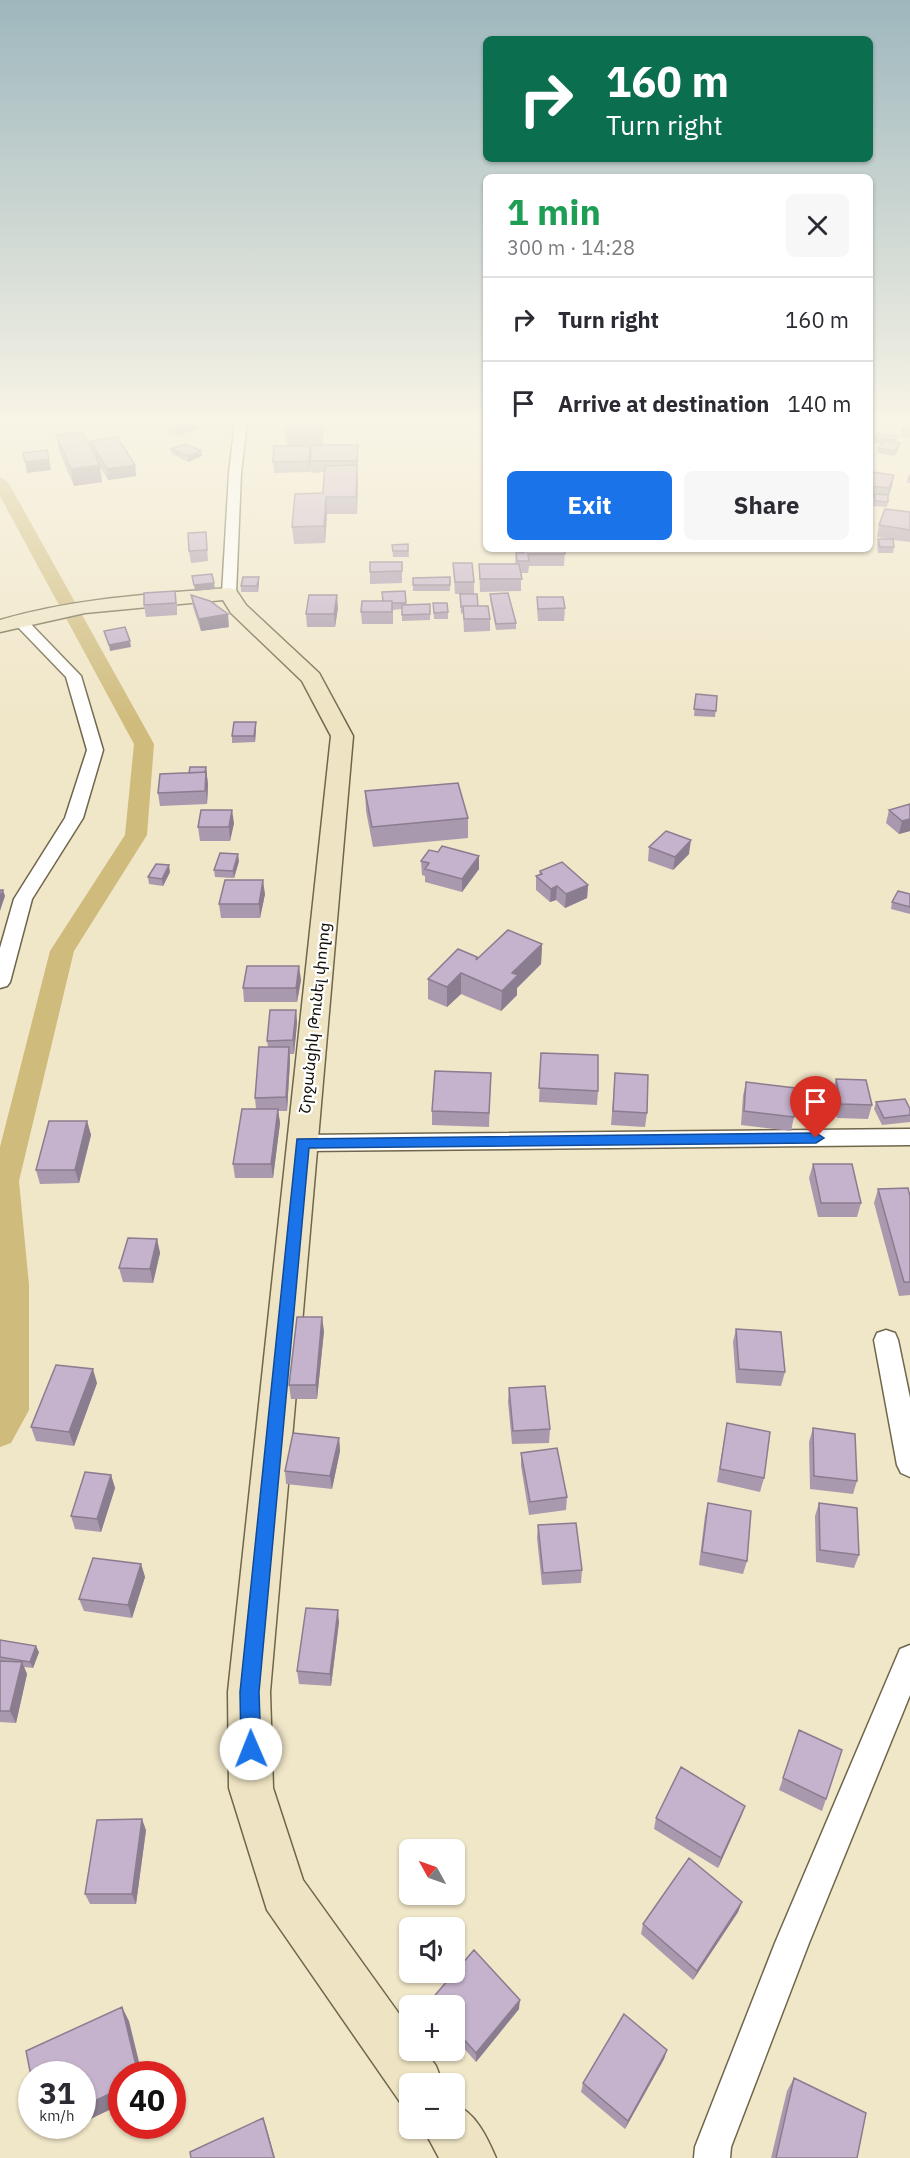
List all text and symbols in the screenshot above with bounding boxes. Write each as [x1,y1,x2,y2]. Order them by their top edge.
text: 160 m [606,54,729,109]
icon: right [507,60,585,138]
text: Turn right [606,107,723,142]
text: 1 min [507,188,601,235]
button: close [786,194,849,257]
text: 300 m · 14:28 [507,234,635,261]
icon: right [507,303,540,336]
text: Turn right [558,305,659,334]
text: 160 m [785,305,849,334]
icon: arrive [507,387,540,420]
text: Arrive at destination [558,389,769,418]
text: 140 m [787,389,851,418]
button: Exit [507,471,672,540]
button: Share [684,471,849,540]
street label: Շրջանցիկ Թունել փողոց [294,921,334,1115]
pin [790,1076,841,1138]
icon: arrive [799,1085,832,1118]
position arrow [219,1717,283,1781]
north arrow [399,1839,465,1905]
map controls [399,1839,465,2139]
button: sound [399,1917,465,1983]
button: + [399,1995,465,2061]
speed limit sign: 40 [108,2061,186,2139]
text: 31 [39,2073,75,2112]
button: − [399,2073,465,2139]
text: km/h [39,2106,75,2125]

